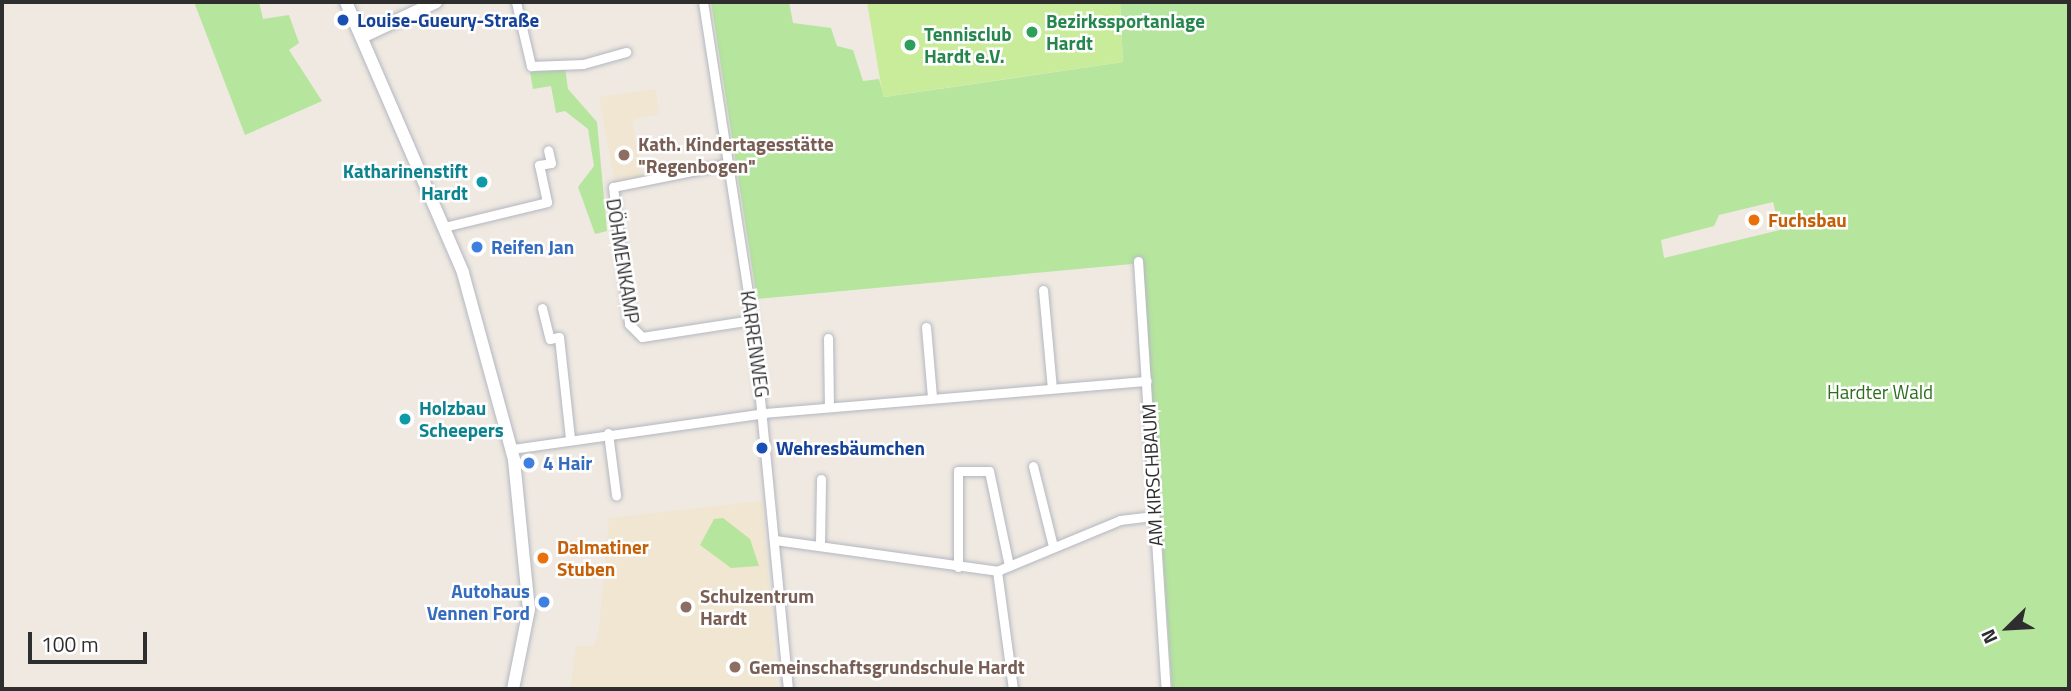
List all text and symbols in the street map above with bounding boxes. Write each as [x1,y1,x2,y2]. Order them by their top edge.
place label: Louise-Gueury-Straße [357,9,539,31]
place label: Bezirkssportanlage Hardt [1046,10,1205,54]
marker: Louise-Gueury-Straße [335,12,351,28]
place label: Tennisclub Hardt e.V. [924,23,1012,67]
marker: Bezirkssportanlage Hardt [1024,24,1040,40]
marker: Tennisclub Hardt e.V. [902,37,918,53]
place label: Kath. Kindertagesstätte "Regenbogen" [638,133,834,177]
marker: Kath. Kindertagesstätte "Regenbogen" [616,147,632,163]
place label: Katharinenstift Hardt [343,160,468,204]
marker: Katharinenstift Hardt [474,174,490,190]
street label: DÖHMENKAMP [602,197,644,325]
place label: Fuchsbau [1768,209,1847,231]
marker: Fuchsbau [1746,212,1762,228]
place label: Reifen Jan [491,236,574,258]
marker: Reifen Jan [469,239,485,255]
street label: KARRENWEG [736,289,774,399]
park label: Hardter Wald [1827,381,1933,403]
place label: Holzbau Scheepers [419,397,504,441]
street label: AM KIRSCHBAUM [1137,403,1167,547]
marker: Holzbau Scheepers [397,411,413,427]
place label: Wehresbäumchen [776,437,925,459]
marker: Wehresbäumchen [754,440,770,456]
place label: 4 Hair [543,452,592,474]
marker: 4 Hair [521,455,537,471]
place label: Dalmatiner Stuben [557,536,649,580]
marker: Dalmatiner Stuben [535,550,551,566]
place label: Autohaus Vennen Ford [427,580,530,624]
place label: Schulzentrum Hardt [700,585,814,629]
north arrow [1973,593,2043,663]
marker: Autohaus Vennen Ford [536,594,552,610]
marker: Schulzentrum Hardt [678,599,694,615]
scale bar [32,618,150,662]
text: N [1972,625,2004,649]
text: 100 m [41,628,98,660]
place label: Gemeinschaftsgrundschule Hardt [749,656,1025,678]
marker: Gemeinschaftsgrundschule Hardt [727,659,743,675]

